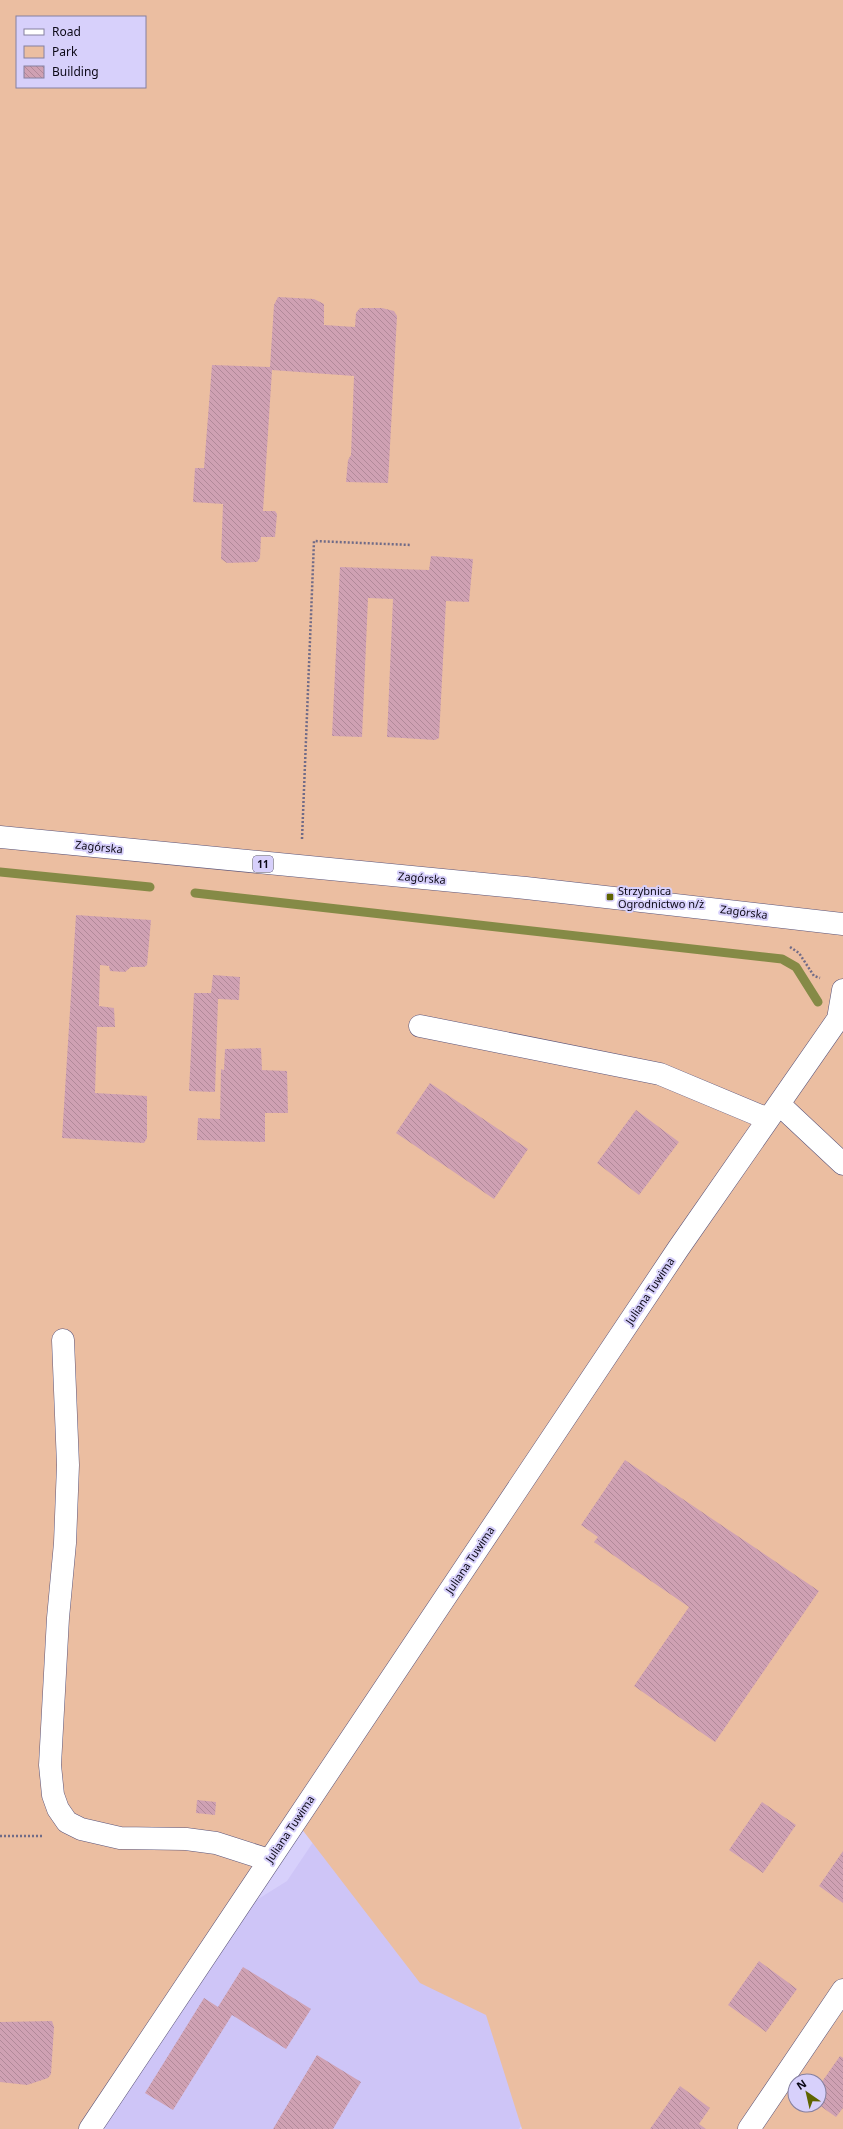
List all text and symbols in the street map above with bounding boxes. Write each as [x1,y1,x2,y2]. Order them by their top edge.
legend [16,16,146,88]
text: Road [52,23,81,40]
text: Park [52,43,78,60]
text: Building [52,63,99,80]
street label: Zagórska [75,837,124,856]
road number: 11 [253,856,273,872]
street label: Zagórska [398,868,446,887]
place label: Strzybnica Ogrodnictwo n/ż [618,883,704,911]
marker: Strzybnica Ogrodnictwo n/ż [605,892,615,902]
street label: Zagórska [719,901,769,922]
street label: Juliana Tuwima [621,1254,678,1328]
street label: Juliana Tuwima [441,1523,498,1597]
street label: Juliana Tuwima [261,1792,318,1866]
north arrow [787,2073,827,2113]
text: N [793,2076,809,2093]

